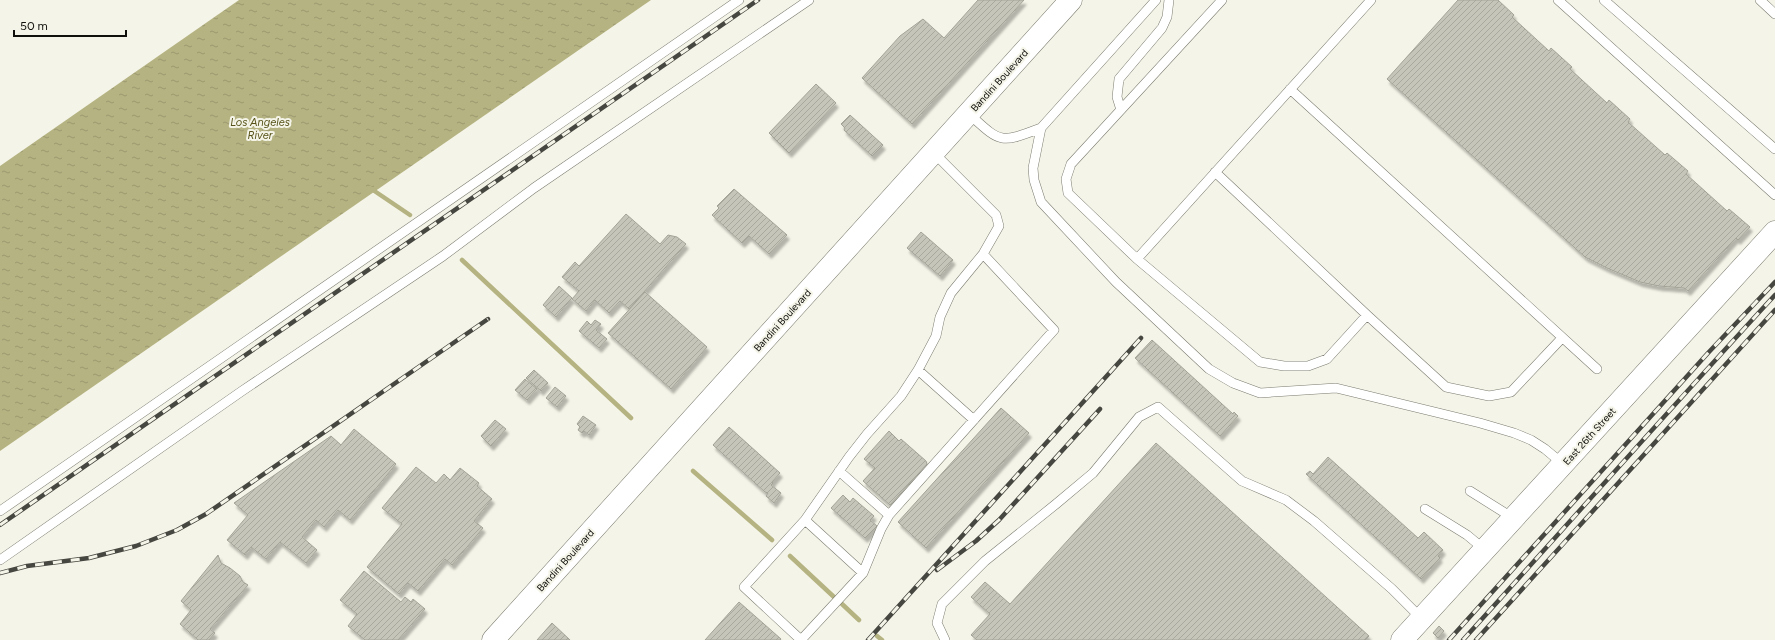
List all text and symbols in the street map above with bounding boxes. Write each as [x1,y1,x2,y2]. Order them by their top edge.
scale bar [14,12,126,38]
text: 50 m [20,19,48,33]
street label: Bandini Boulevard [968,46,1031,114]
water label: Los Angeles River [230,116,290,142]
street label: Bandini Boulevard [751,286,814,354]
street label: East 26th Street [1560,405,1619,468]
street label: Bandini Boulevard [534,526,597,594]

